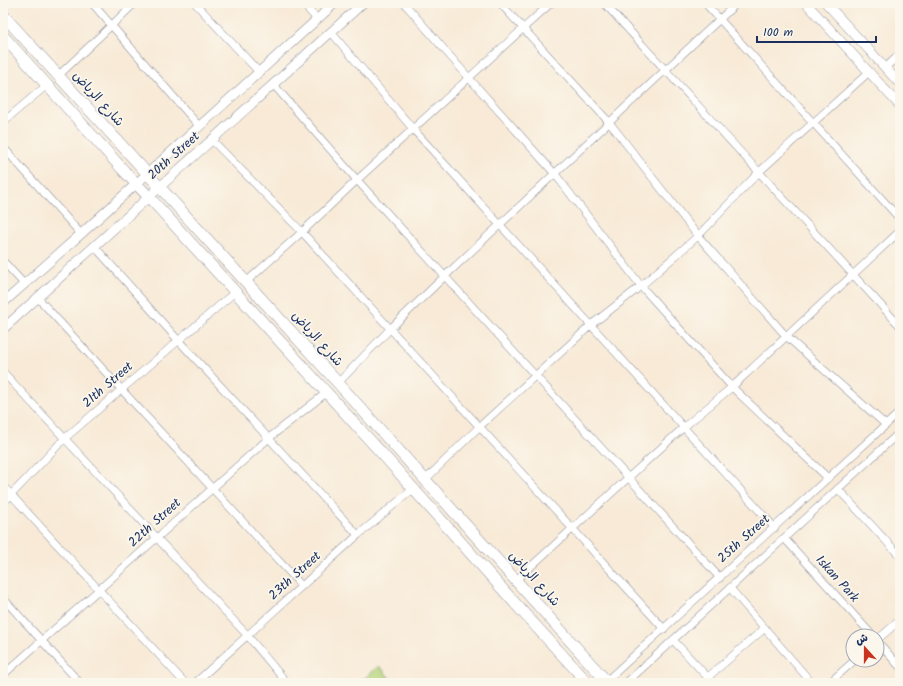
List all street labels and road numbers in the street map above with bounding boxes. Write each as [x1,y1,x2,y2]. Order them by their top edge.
street label: شارع الرياض [67,66,129,132]
street label: 20th Street [143,126,206,185]
street label: شارع الرياض [286,306,348,372]
street label: 21th Street [78,356,139,413]
street label: 22th Street [124,493,187,553]
street label: 25th Street [713,509,776,568]
street label: 23th Street [264,546,327,606]
street label: شارع الرياض [503,546,565,612]
street label: Iskan Park [810,551,865,608]

